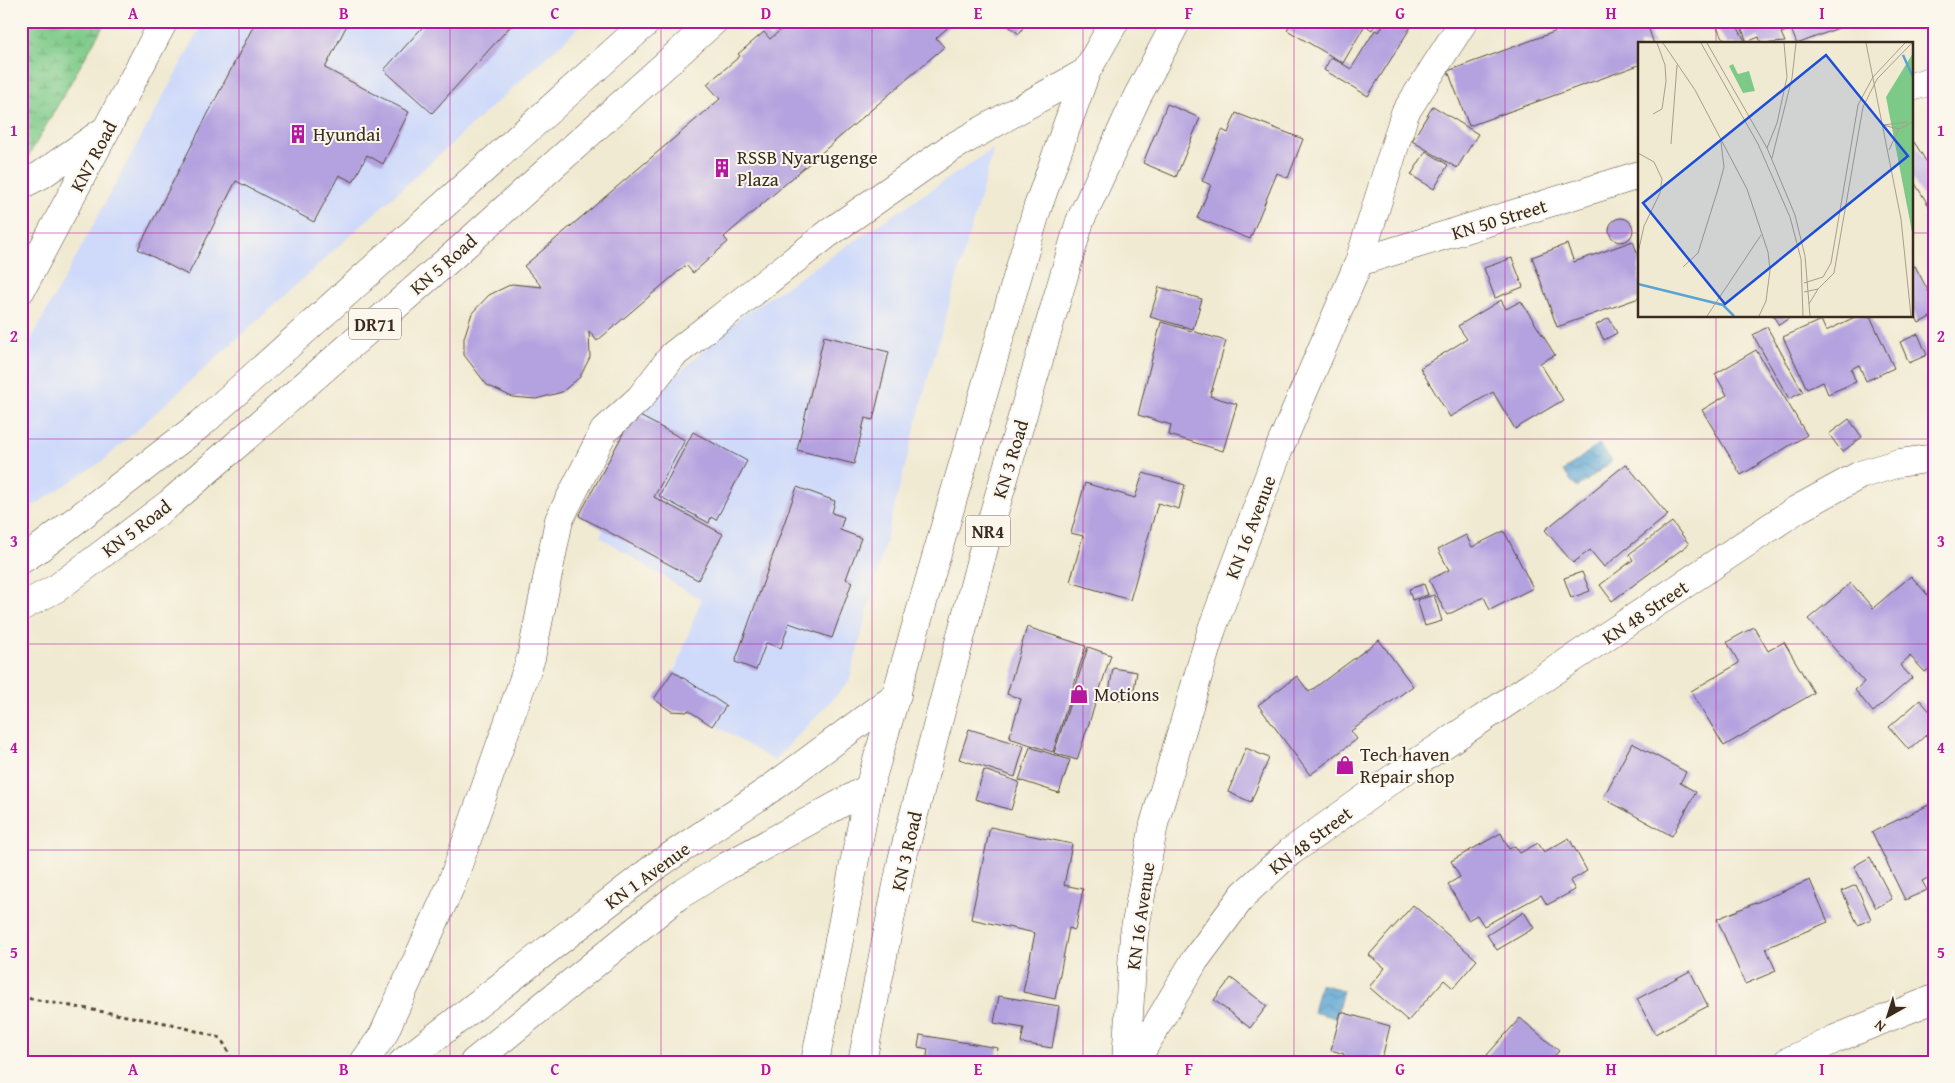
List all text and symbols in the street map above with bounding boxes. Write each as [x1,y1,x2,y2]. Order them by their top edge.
text: A [128,1,139,25]
text: B [339,1,349,25]
text: C [550,1,560,25]
text: D [761,1,771,25]
text: E [974,1,983,25]
text: F [1185,1,1193,25]
text: G [1395,1,1405,25]
text: H [1605,1,1617,25]
text: I [1819,1,1825,25]
inset map [1638,42,1912,318]
street label: KN7 Road [63,115,124,196]
text: 1 [10,118,18,142]
text: 1 [1937,118,1945,142]
place label: Hyundai [313,120,380,148]
building icon: Hyundai [287,123,309,145]
place label: RSSB Nyarugenge Plaza [737,143,878,193]
building icon: RSSB Nyarugenge Plaza [711,157,733,179]
street label: KN 50 Street [1448,191,1550,247]
street label: KN 5 Road [403,226,483,301]
road number: DR71 [349,308,401,339]
text: 2 [10,324,18,348]
text: 2 [1937,324,1945,348]
street label: KN 3 Road [985,415,1035,502]
street label: KN 16 Avenue [1217,471,1283,583]
street label: KN 5 Road [95,492,177,564]
road number: NR4 [966,516,1010,546]
text: 3 [10,529,18,553]
text: 3 [1937,529,1945,553]
street label: KN 48 Street [1596,573,1694,651]
place label: Motions [1094,680,1159,708]
shop icon: Motions [1068,683,1090,705]
text: 4 [10,735,18,759]
text: 4 [1937,735,1945,759]
place label: Tech haven Repair shop [1360,740,1455,790]
shop icon: Tech haven Repair shop [1334,754,1356,776]
street label: KN 48 Street [1262,799,1358,881]
street label: KN 3 Road [883,808,929,894]
street label: KN 1 Avenue [598,834,696,916]
street label: KN 16 Avenue [1119,860,1161,972]
text: 5 [10,940,18,964]
text: 5 [1937,940,1945,964]
north arrow [1862,990,1912,1040]
text: N [1869,1015,1890,1037]
text: A [128,1057,139,1081]
text: B [339,1057,349,1081]
text: C [550,1057,560,1081]
text: D [761,1057,771,1081]
text: E [974,1057,983,1081]
text: F [1185,1057,1193,1081]
text: G [1395,1057,1405,1081]
text: H [1605,1057,1617,1081]
text: I [1819,1057,1825,1081]

